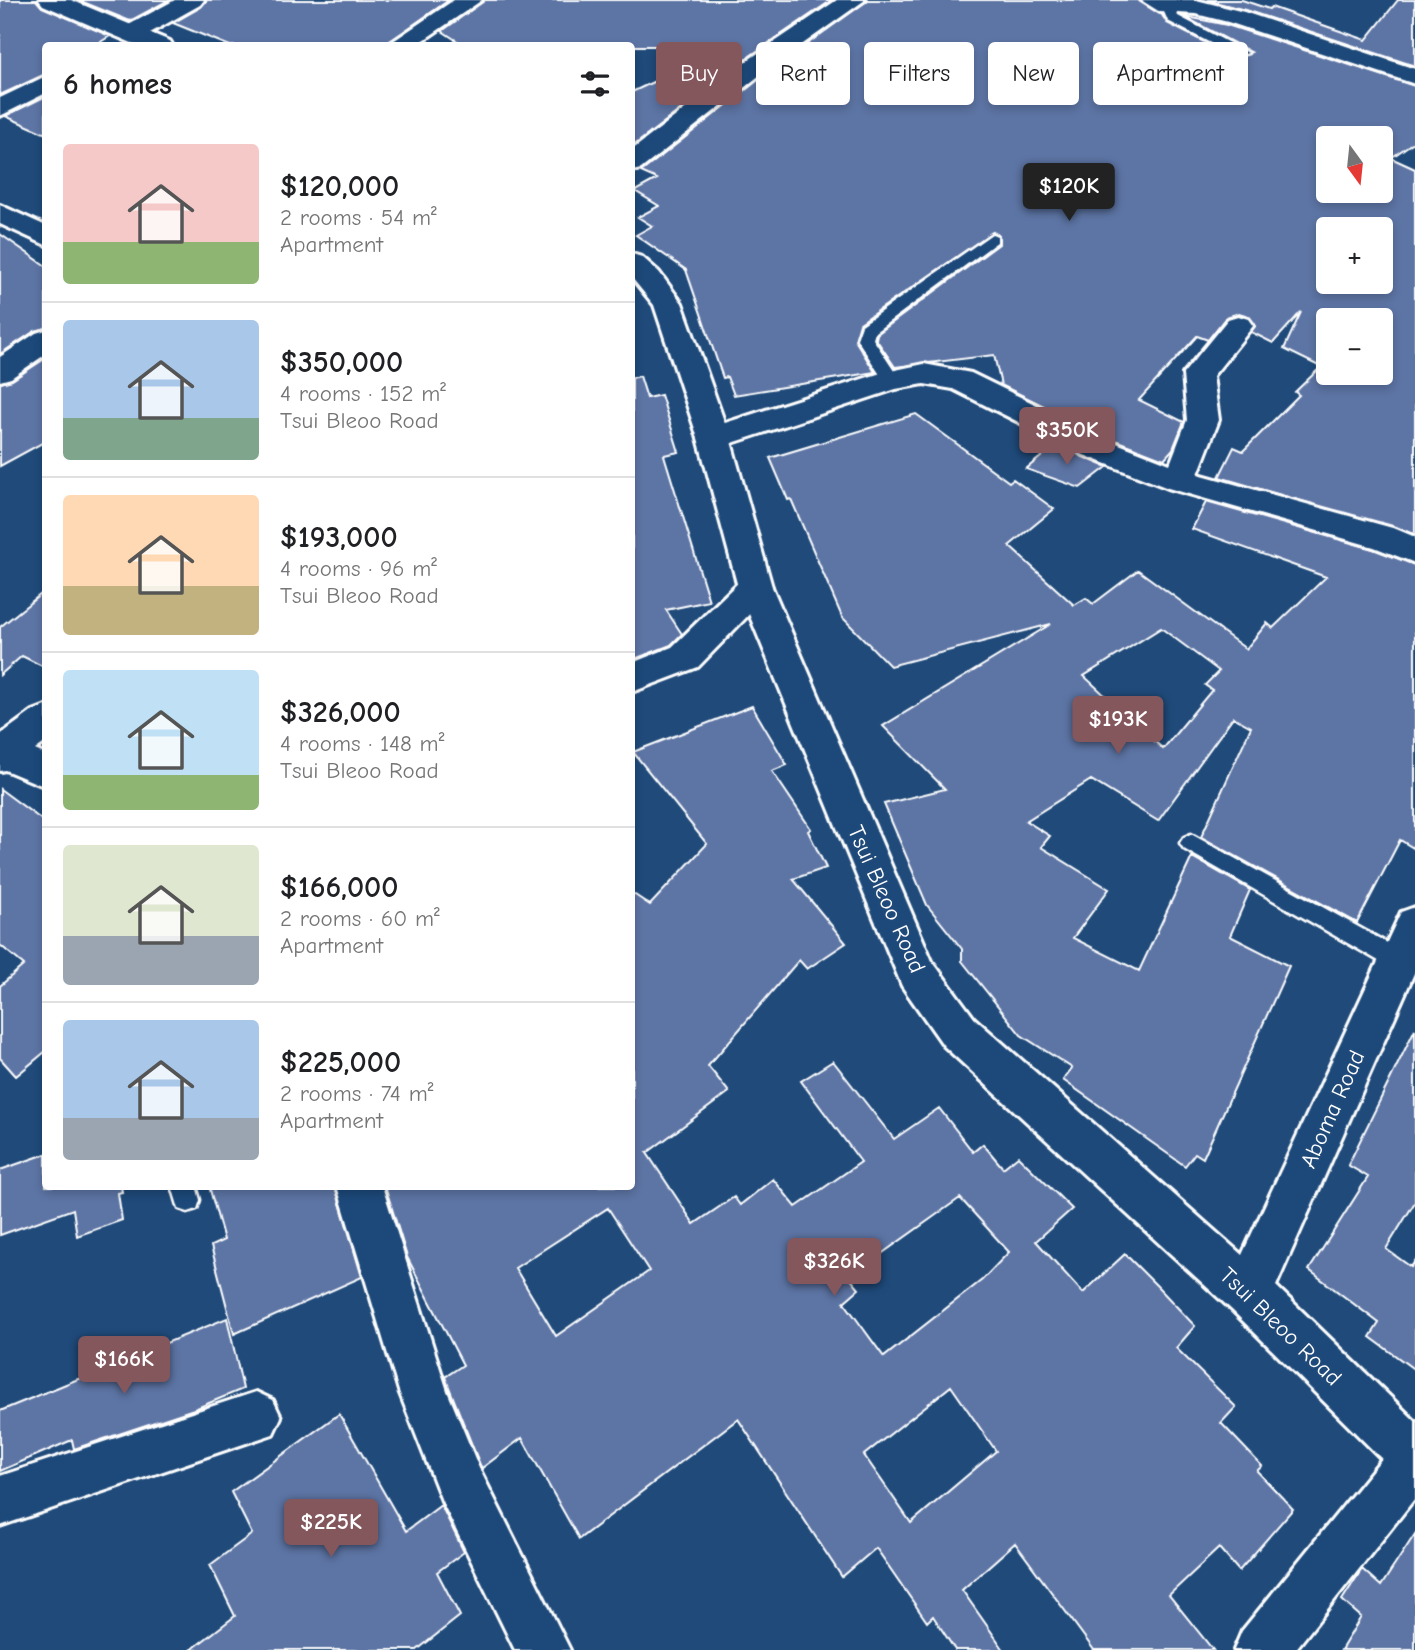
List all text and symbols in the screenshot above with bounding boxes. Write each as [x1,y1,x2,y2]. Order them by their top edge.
chip: Buy [656,42,742,105]
chip: Rent [756,42,850,105]
chip: Filters [864,42,974,105]
chip: New [988,42,1079,105]
chip: Apartment [1093,42,1248,105]
icon: filters [576,65,614,103]
text: 6 homes [63,67,172,102]
north arrow [1316,126,1393,203]
map controls [1316,126,1393,385]
pin: $120K [1020,164,1118,223]
text: $120,000 [280,169,399,204]
icon: home [119,172,203,256]
text: $120K [1039,172,1099,199]
text: 2 rooms · 54 m² [280,204,437,231]
button: + [1316,217,1393,294]
text: Apartment [280,231,383,258]
button: − [1316,308,1393,385]
text: $350,000 [280,345,403,380]
icon: home [119,348,203,432]
text: 4 rooms · 152 m² [280,380,446,407]
text: Tsui Bleoo Road [280,407,439,434]
pin: $350K [1018,407,1116,467]
text: $350K [1035,416,1099,443]
text: $193,000 [280,520,398,555]
icon: home [119,523,203,607]
text: 4 rooms · 96 m² [280,555,437,582]
text: Tsui Bleoo Road [280,582,439,609]
text: $326,000 [280,695,401,730]
pin: $193K [1069,696,1167,756]
icon: home [119,698,203,782]
text: $193K [1088,705,1148,732]
text: 4 rooms · 148 m² [280,730,444,757]
text: Tsui Bleoo Road [280,757,439,784]
street label: Tsui Bleoo Road [842,821,931,977]
text: $166,000 [280,870,398,905]
icon: home [119,873,203,957]
text: 2 rooms · 60 m² [280,905,440,932]
text: Apartment [280,932,383,959]
text: $225,000 [280,1045,401,1080]
street label: Aboma Road [1294,1046,1370,1172]
icon: home [119,1048,203,1132]
text: 2 rooms · 74 m² [280,1080,433,1107]
text: Apartment [280,1107,383,1134]
pin: $326K [785,1238,883,1298]
text: $326K [803,1247,865,1274]
street label: Tsui Bleoo Road [1214,1262,1347,1391]
pin: $166K [75,1336,173,1396]
text: $166K [94,1345,154,1372]
pin: $225K [282,1500,380,1559]
text: $225K [300,1508,362,1535]

